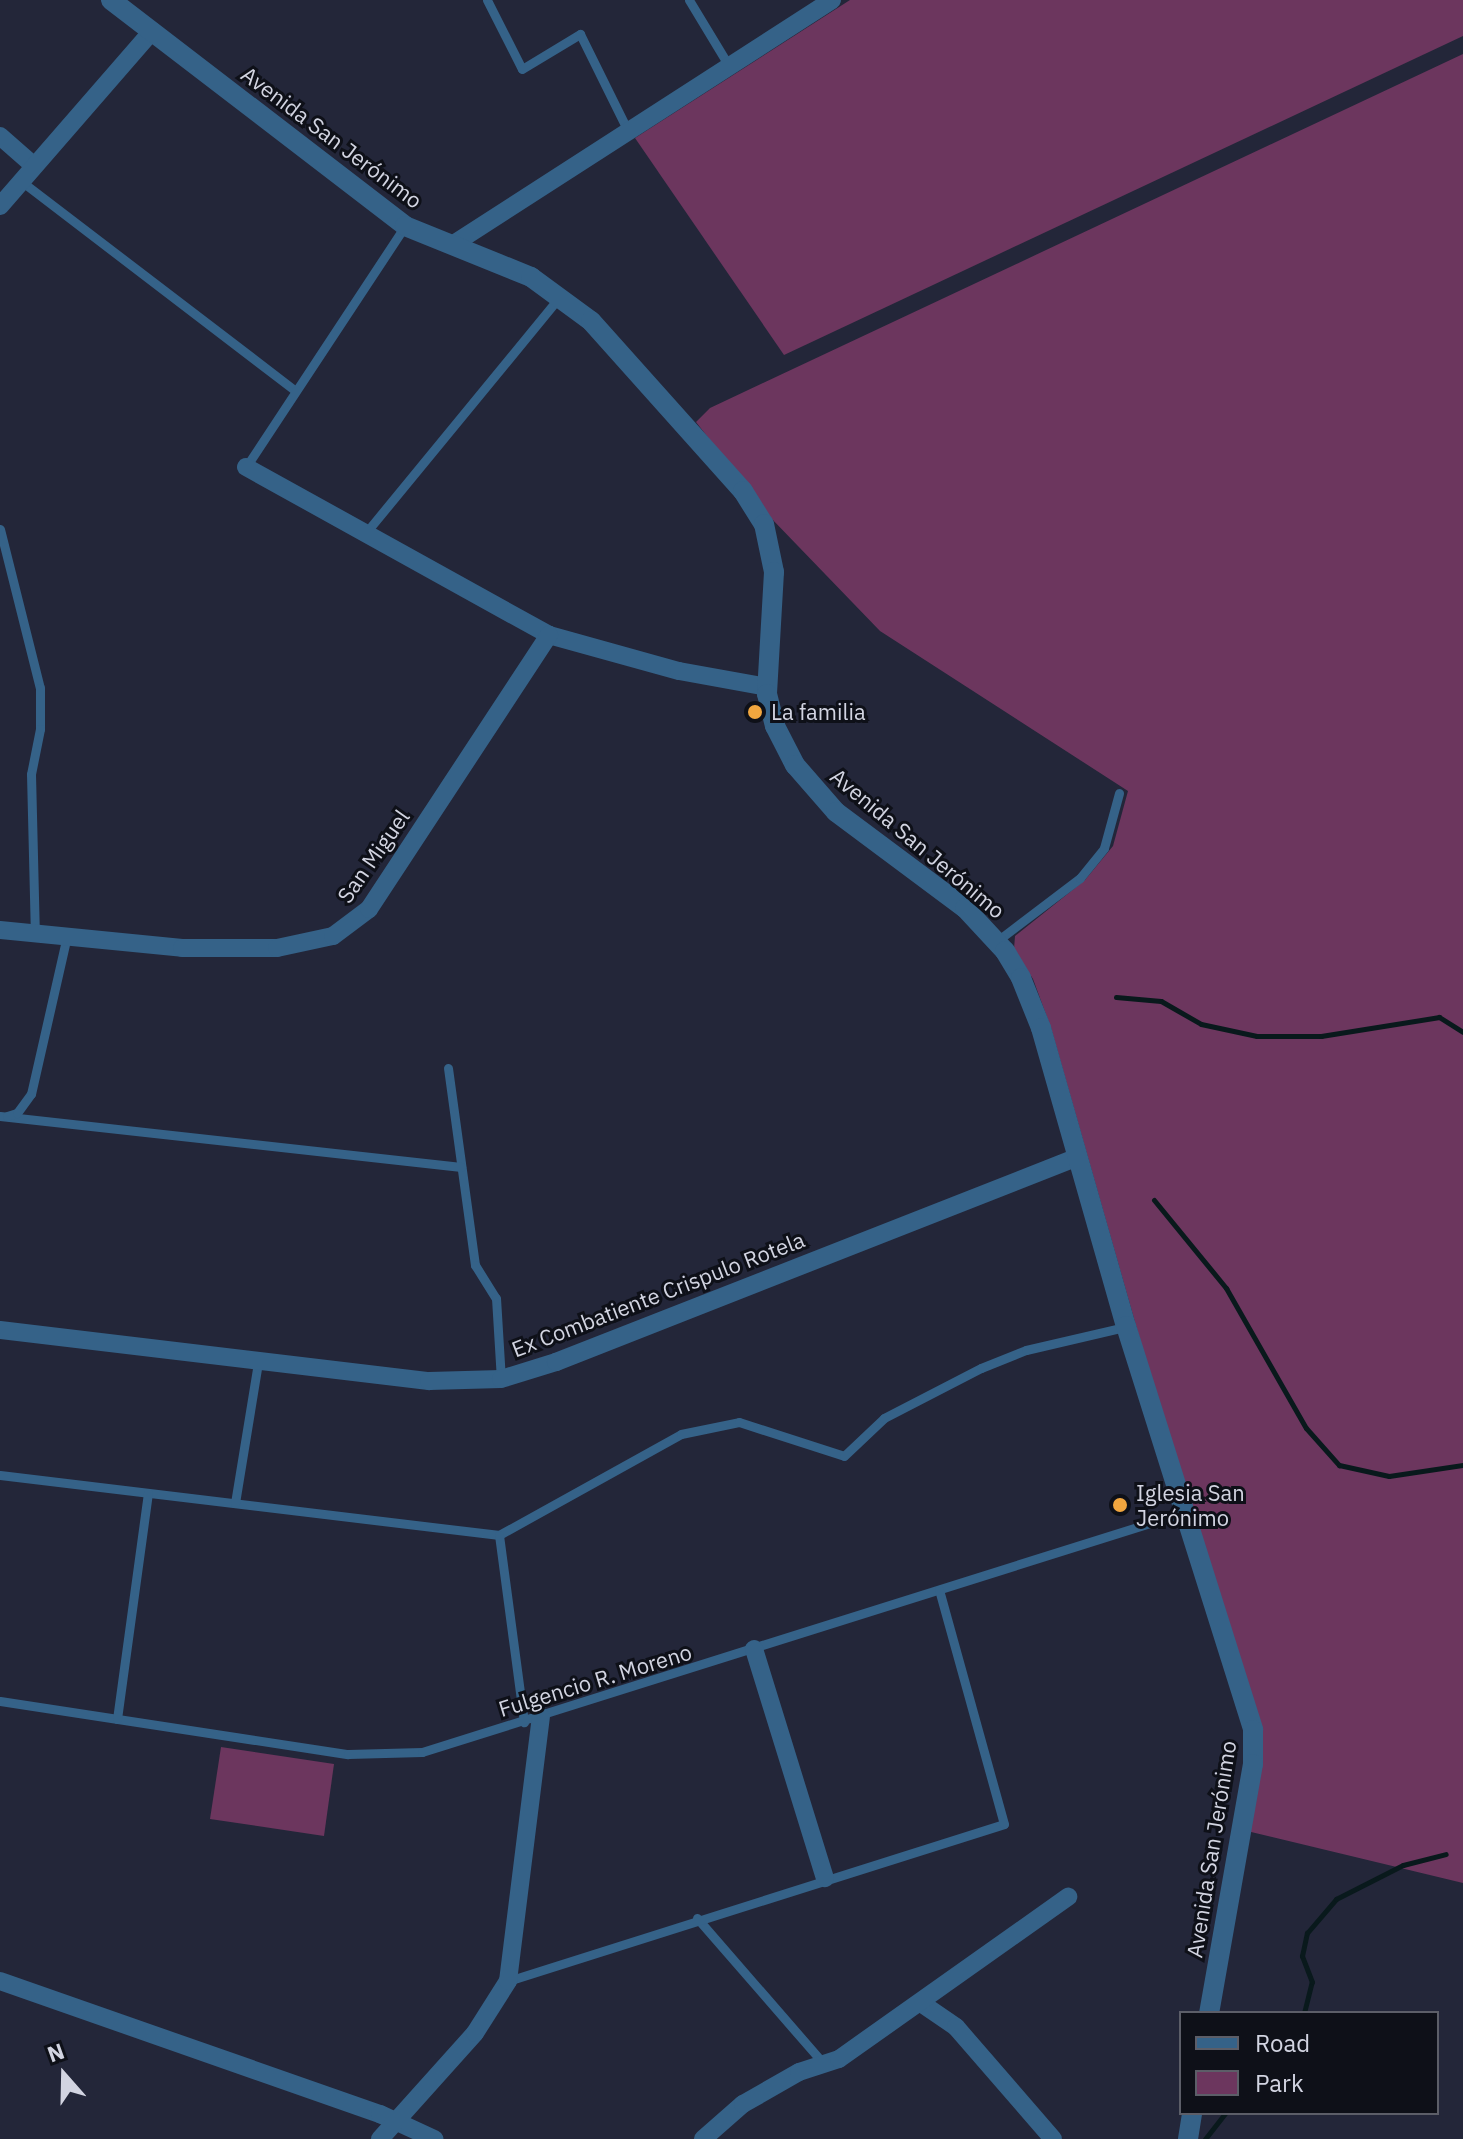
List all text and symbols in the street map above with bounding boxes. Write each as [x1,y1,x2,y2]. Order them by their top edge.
street label: Avenida San Jerónimo [236,60,428,214]
place label: La familia [771,699,866,725]
marker: La familia [746,703,764,721]
street label: Avenida San Jerónimo [825,762,1011,924]
street label: San Miguel [331,804,415,908]
street label: Ex Combatiente Crispulo Rotela [508,1226,808,1362]
place label: Iglesia San Jerónimo [1136,1479,1245,1530]
marker: Iglesia San Jerónimo [1111,1496,1129,1514]
street label: Fulgencio R. Moreno [495,1638,695,1722]
street label: Avenida San Jerónimo [1181,1739,1241,1959]
legend [1179,2011,1439,2115]
text: Road [1255,2027,1310,2059]
north arrow [24,2035,104,2115]
text: N [43,2036,68,2068]
text: Park [1255,2067,1304,2099]

